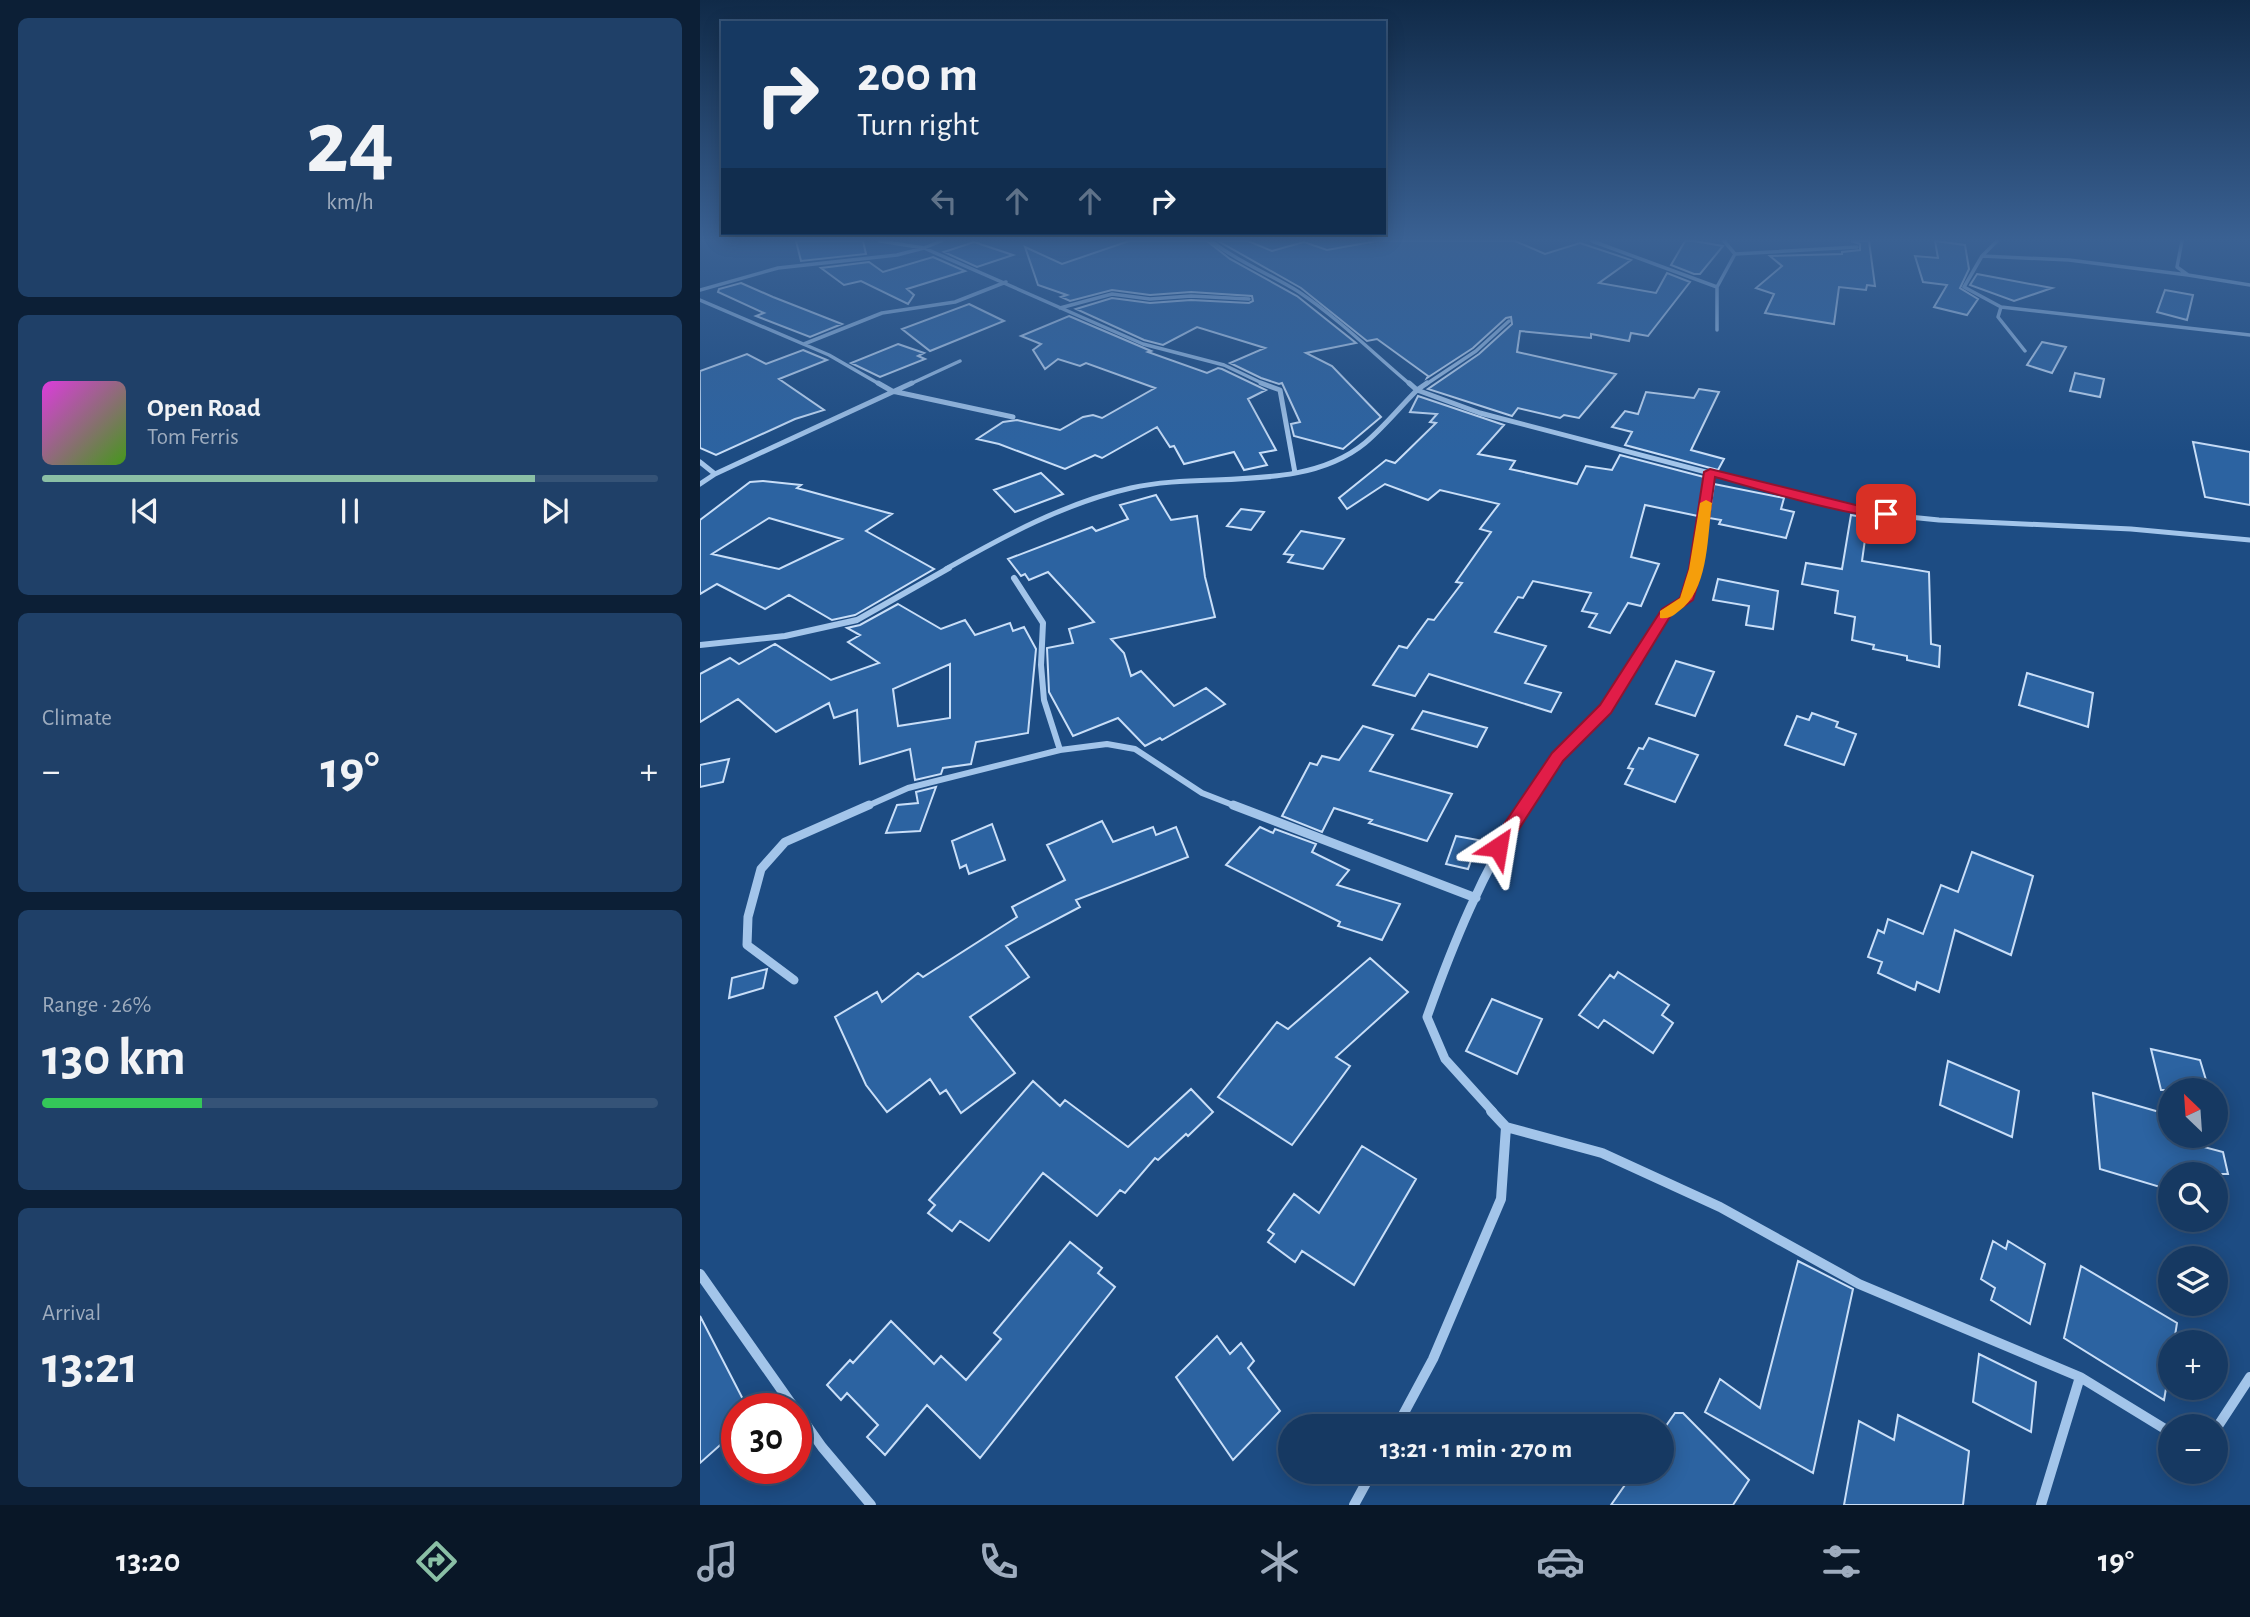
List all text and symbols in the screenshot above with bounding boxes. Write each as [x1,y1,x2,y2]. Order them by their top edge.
icon: right [742,49,833,140]
text: 200 m [857,51,978,100]
text: 24 [306,98,394,189]
text: Turn right [857,109,979,141]
icon: left [925,182,963,220]
icon: ahead [998,182,1036,220]
icon: ahead [1071,182,1109,220]
icon: right [1144,182,1182,220]
text: km/h [326,191,374,214]
text: Open Road [147,395,261,421]
text: Tom Ferris [147,426,239,449]
pin [1856,484,1916,544]
icon: previous [126,492,164,530]
icon: pause [331,492,369,530]
icon: next [536,492,574,530]
icon: arrive [1867,495,1905,533]
text: Climate [42,707,112,730]
text: 19° [320,745,380,797]
text: − [42,753,60,791]
text: + [640,753,658,791]
position arrow [1461,810,1535,884]
text: Range · 26% [42,994,151,1017]
text: 130 km [42,1032,186,1084]
north arrow [2158,1078,2228,1148]
map controls [2158,1078,2228,1484]
button: search [2158,1162,2228,1232]
button: layers [2158,1246,2228,1316]
text: Arrival [42,1302,101,1325]
button: + [2158,1330,2228,1400]
text: 13:21 [42,1340,138,1392]
speed limit sign: 30 [721,1393,812,1484]
button: − [2158,1414,2228,1484]
text: 13:21 · 1 min · 270 m [1380,1436,1572,1462]
icon: directions [412,1537,461,1586]
icon: music [693,1537,742,1586]
icon: phone [974,1537,1023,1586]
icon: climate [1255,1537,1304,1586]
icon: car [1536,1537,1585,1586]
icon: filters [1817,1537,1866,1586]
text: 13:20 [116,1545,180,1577]
text: 19° [2098,1545,2134,1577]

